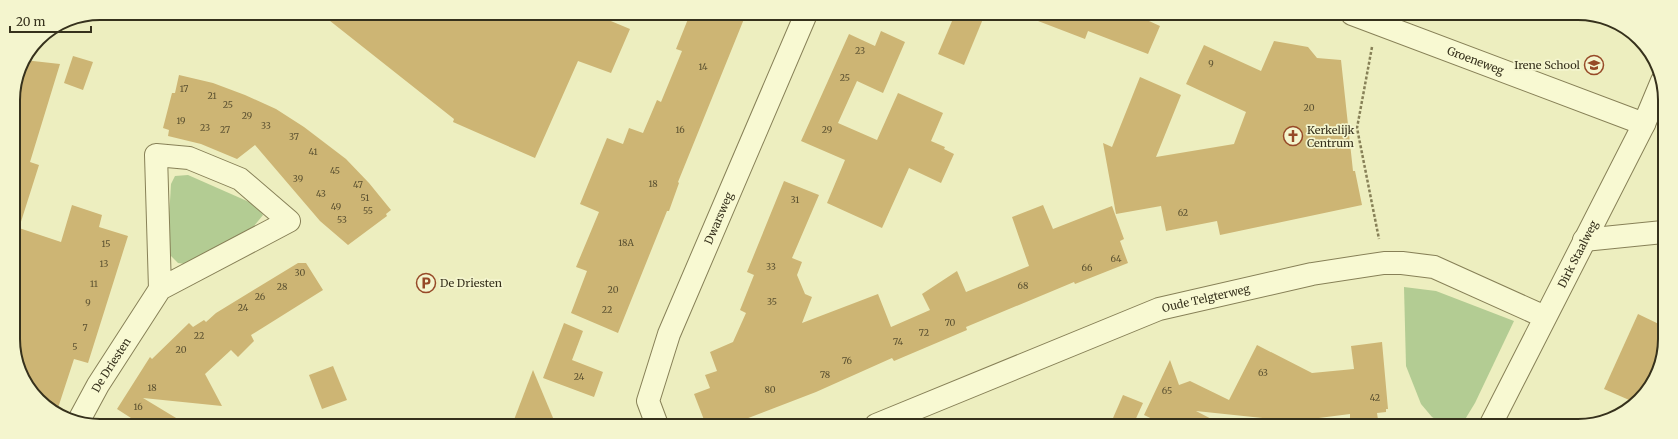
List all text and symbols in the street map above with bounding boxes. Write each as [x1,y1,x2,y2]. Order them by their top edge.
scale bar [10,8,91,34]
text: 20 m [16,14,45,29]
street label: Groeneweg [1445,43,1506,78]
house number: 23 [855,45,865,56]
school or university icon: Irene School [1583,54,1605,76]
house number: 9 [1208,58,1214,69]
place label: Irene School [1514,58,1581,72]
house number: 14 [698,61,708,72]
house number: 25 [840,72,850,83]
house number: 17 [180,83,188,94]
house number: 21 [207,90,217,101]
house number: 25 [223,99,233,110]
house number: 20 [1304,102,1315,113]
house number: 29 [242,110,252,121]
house number: 19 [176,115,186,126]
house number: 33 [261,120,271,131]
house number: 23 [200,122,210,133]
place label: Kerkelijk Centrum [1307,123,1354,150]
house number: 27 [220,124,230,135]
house number: 16 [675,124,685,135]
house number: 29 [822,124,832,135]
church icon: Kerkelijk Centrum [1282,125,1304,147]
house number: 37 [289,131,299,142]
house number: 41 [309,146,317,157]
house number: 45 [330,165,340,176]
house number: 39 [293,173,303,184]
house number: 18 [648,178,658,189]
house number: 47 [353,179,363,190]
house number: 43 [316,188,326,199]
street label: Dwarsweg [701,189,736,246]
house number: 51 [361,192,369,203]
house number: 31 [791,194,799,205]
house number: 49 [331,201,341,212]
house number: 55 [363,205,373,216]
house number: 62 [1178,207,1188,218]
house number: 53 [337,214,347,225]
street label: Dirk Staalweg [1555,218,1601,290]
house number: 18A [618,237,634,248]
house number: 15 [101,238,111,249]
house number: 64 [1111,253,1122,264]
house number: 13 [100,258,108,269]
house number: 33 [766,261,776,272]
house number: 66 [1082,262,1093,273]
house number: 30 [295,267,306,278]
parking icon: De Driesten [415,272,437,294]
place label: De Driesten [440,276,503,290]
house number: 11 [90,278,98,289]
house number: 68 [1018,280,1028,291]
house number: 28 [277,281,287,292]
street label: Oude Telgterweg [1161,281,1252,315]
house number: 20 [608,284,619,295]
house number: 26 [255,291,266,302]
house number: 35 [767,296,777,307]
house number: 9 [85,297,91,308]
house number: 24 [238,302,249,313]
house number: 22 [602,304,612,315]
house number: 70 [945,317,956,328]
house number: 7 [82,322,88,333]
house number: 72 [919,327,929,338]
house number: 22 [194,330,204,341]
street label: De Driesten [88,334,134,395]
house number: 74 [893,336,903,347]
house number: 5 [72,341,78,352]
house number: 20 [176,344,187,355]
house number: 76 [842,355,853,366]
house number: 63 [1258,367,1268,378]
house number: 78 [820,369,830,380]
house number: 24 [574,371,585,382]
house number: 18 [147,382,157,393]
house number: 80 [764,384,776,395]
house number: 65 [1162,385,1172,396]
house number: 42 [1370,392,1380,403]
house number: 16 [133,401,143,412]

